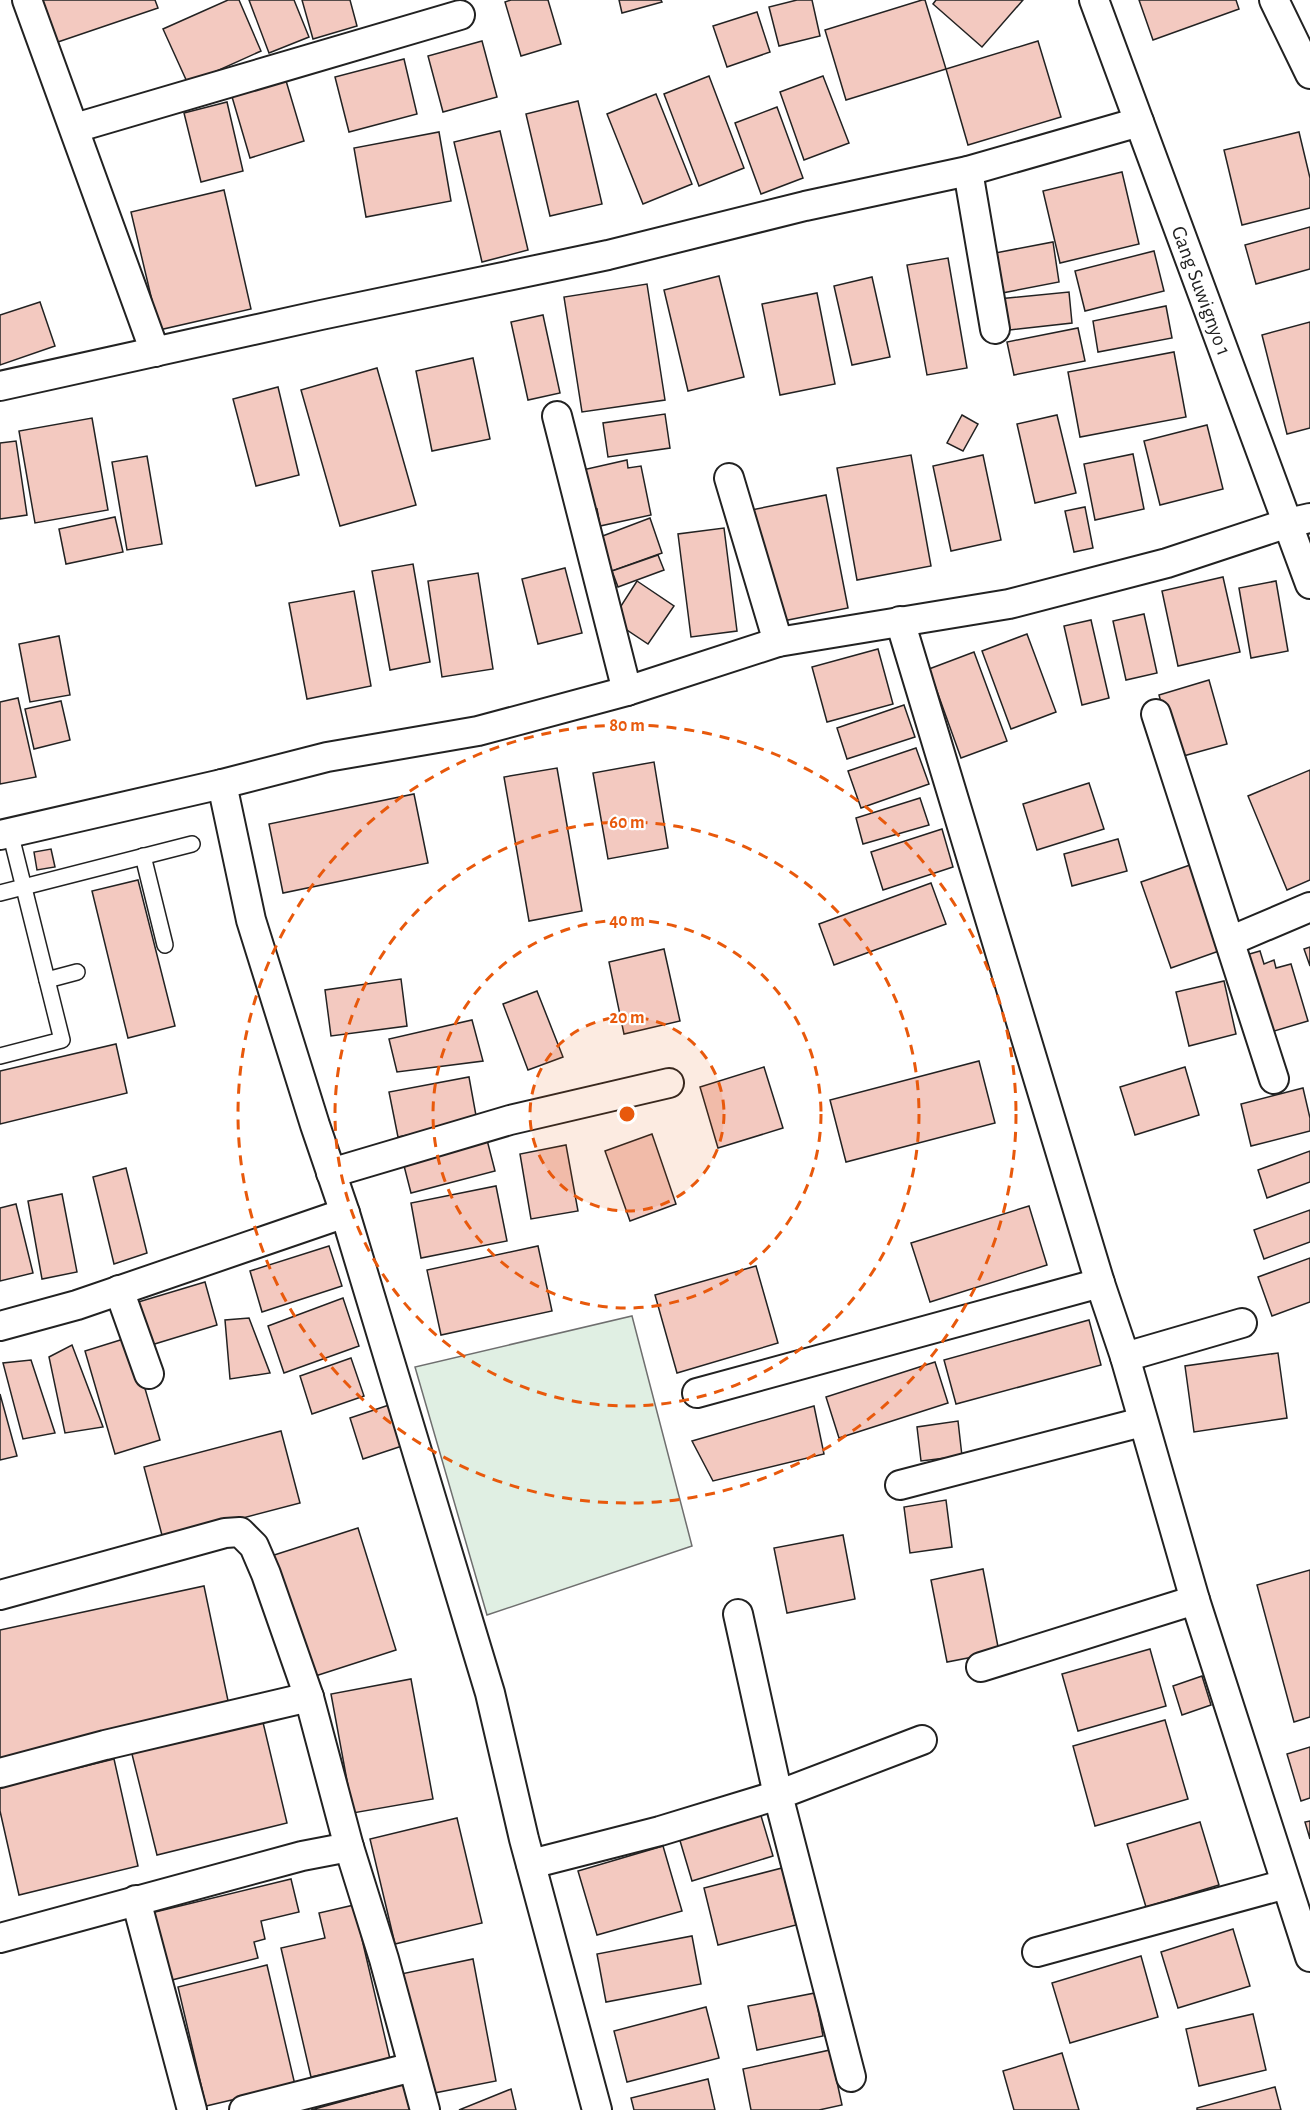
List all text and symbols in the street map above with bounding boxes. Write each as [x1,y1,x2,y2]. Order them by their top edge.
street label: Gang Suwignyo 1 [1168,223,1235,358]
text: 80 m [609,717,645,735]
text: 60 m [609,814,645,832]
text: 40 m [609,912,645,930]
text: 20 m [609,1009,645,1027]
centre of rings [617,1104,637,1124]

